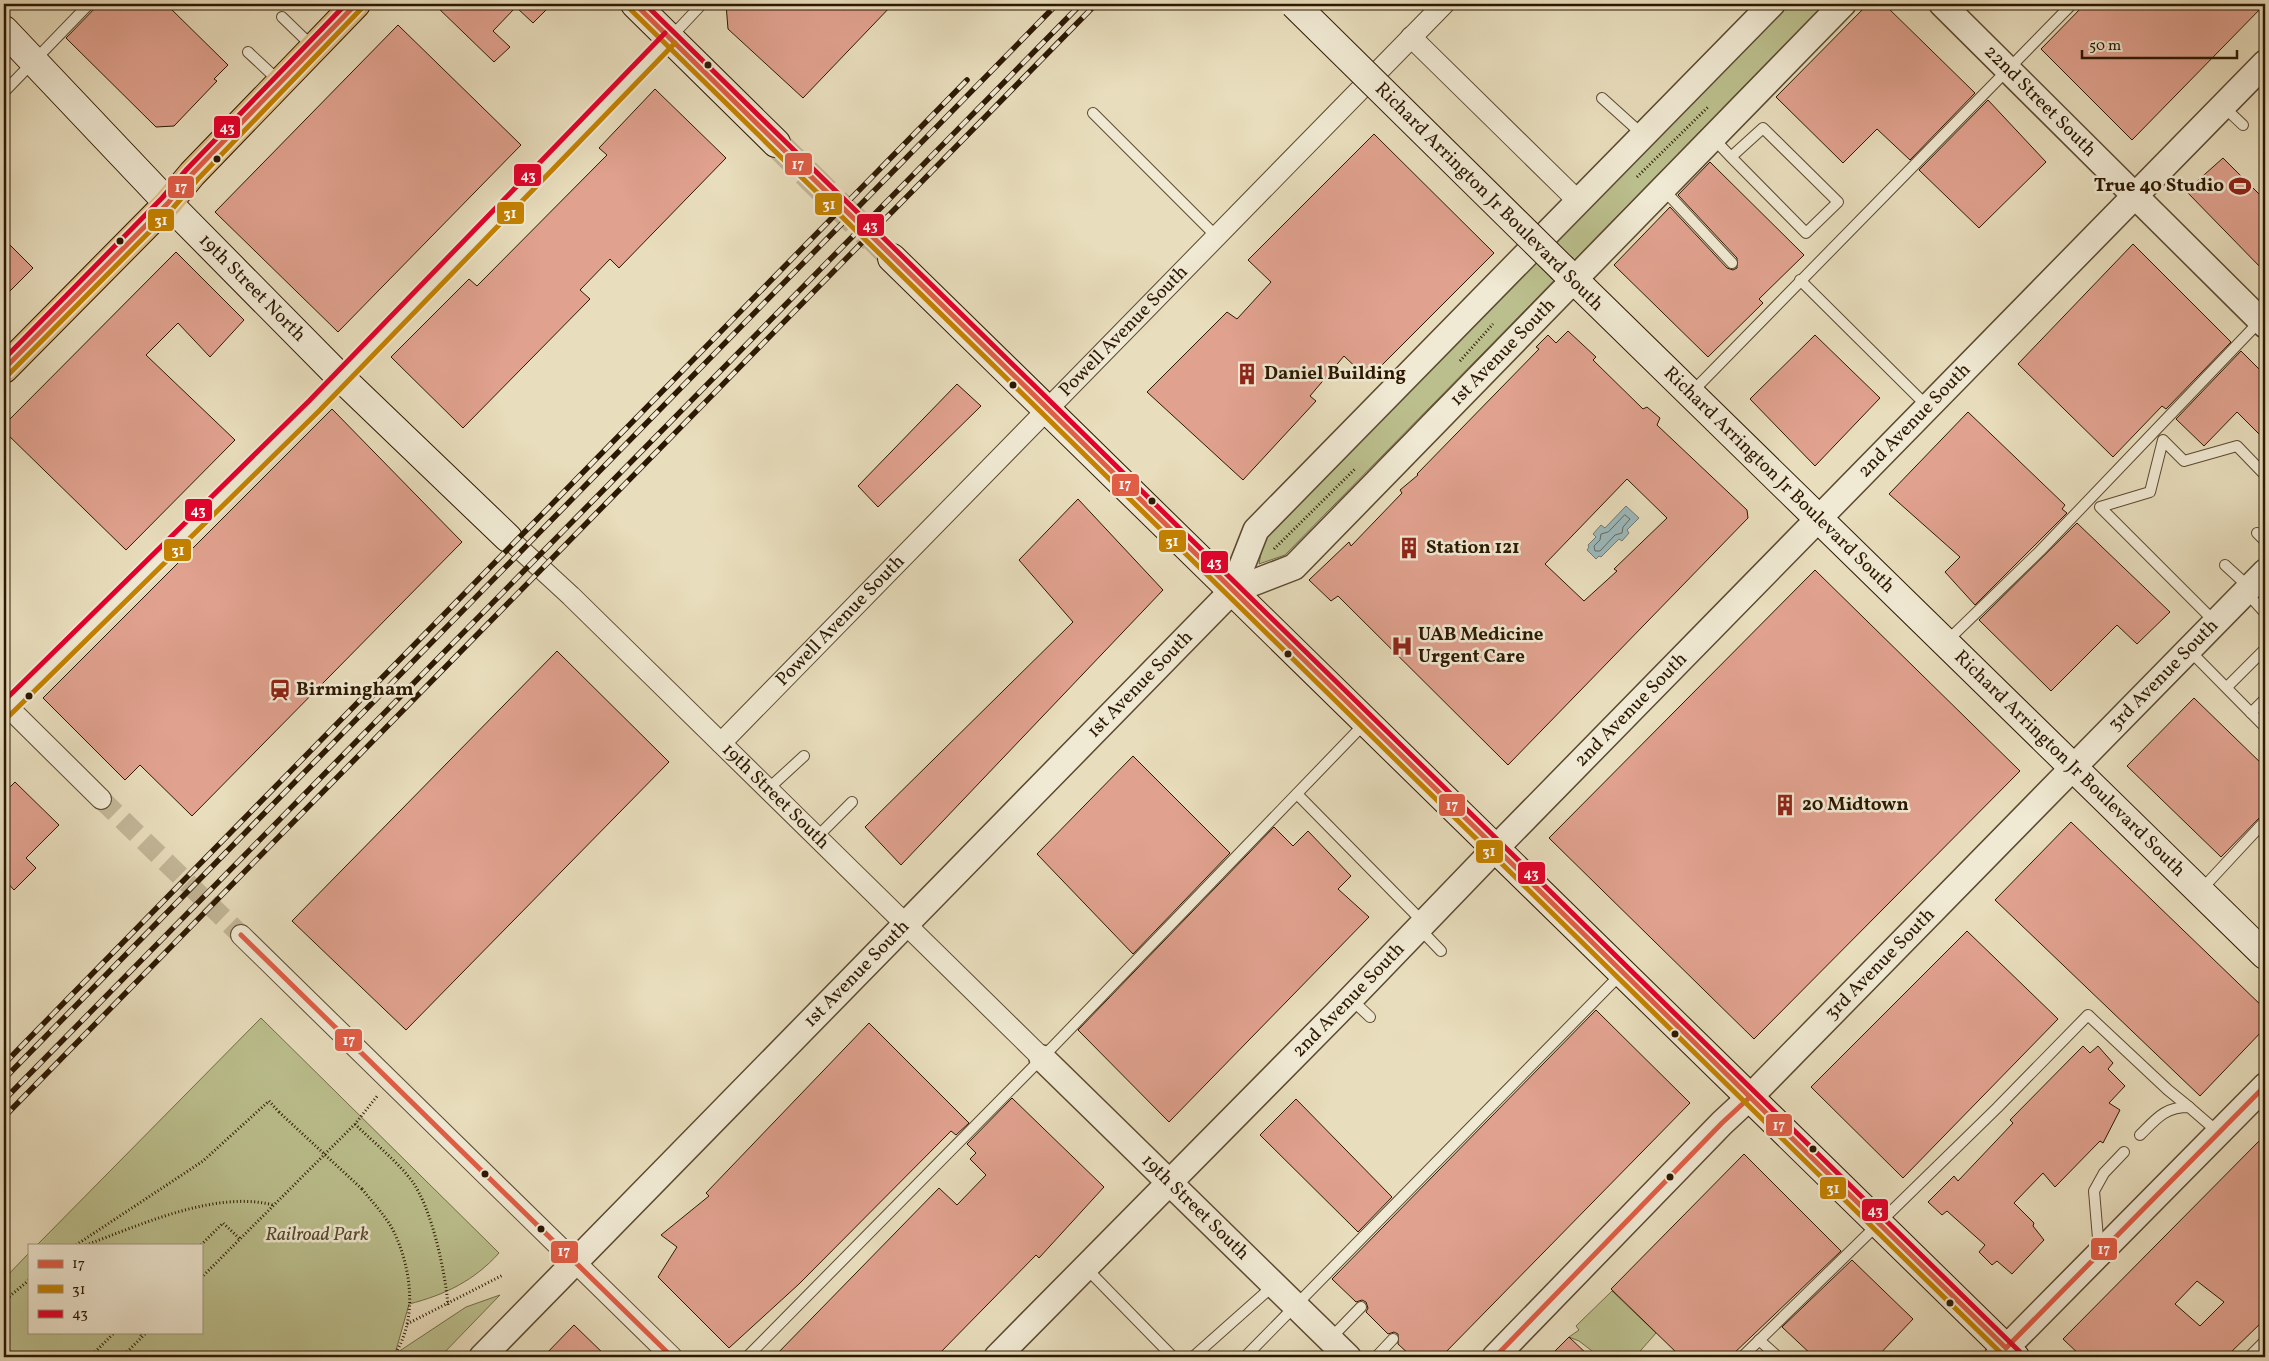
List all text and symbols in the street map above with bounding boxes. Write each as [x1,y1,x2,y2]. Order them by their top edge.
scale bar [2082,28,2236,60]
text: 50 m [2089,36,2121,57]
street label: 22nd Street South [1978,39,2102,163]
unlabelled marker [703,60,713,70]
street label: Richard Arrington Jr Boulevard South [1369,77,1609,317]
line badge: 43 [213,115,241,139]
text: 43 [219,119,235,138]
line badge: 17 [784,152,813,176]
unlabelled marker [212,154,222,164]
text: 17 [792,156,804,175]
line badge: 43 [513,163,542,187]
text: 43 [520,167,536,186]
place label: True 40 Studio [2094,173,2224,199]
sports icon: True 40 Studio [2227,173,2253,199]
line badge: 17 [167,175,195,199]
text: 17 [175,179,187,198]
line badge: 31 [814,192,843,216]
text: 31 [823,196,835,215]
line badge: 31 [496,201,525,225]
text: 31 [504,205,516,224]
line badge: 31 [147,208,175,232]
text: 31 [155,212,167,231]
line badge: 43 [856,213,885,237]
text: 43 [862,217,878,236]
street label: 19th Street North [193,228,312,348]
unlabelled marker [115,236,125,246]
street label: Powell Avenue South [1053,260,1194,403]
street label: 1st Avenue South [1444,293,1562,412]
street label: 2nd Avenue South [1852,358,1977,484]
building icon: Daniel Building [1234,361,1260,387]
place label: Daniel Building [1264,361,1406,387]
street label: Richard Arrington Jr Boulevard South [1657,361,1901,599]
unlabelled marker [1008,380,1018,390]
line badge: 17 [1111,473,1140,497]
text: 17 [1119,476,1131,495]
unlabelled marker [1147,496,1157,506]
line badge: 43 [184,498,213,522]
text: 43 [190,502,206,521]
line badge: 31 [1158,529,1187,553]
text: 31 [1166,533,1178,552]
building icon: Station 121 [1396,535,1422,561]
place label: Station 121 [1426,535,1520,561]
line badge: 31 [163,538,192,562]
text: 31 [172,542,184,561]
street label: Powell Avenue South [770,549,911,692]
line badge: 43 [1200,550,1229,574]
text: 43 [1206,554,1222,573]
street label: 3rd Avenue South [2103,613,2225,737]
place label: UAB Medicine Urgent Care [1418,622,1544,670]
street label: 1st Avenue South [1082,625,1199,744]
hospital icon: UAB Medicine Urgent Care [1389,633,1415,659]
street label: Richard Arrington Jr Boulevard South [1948,645,2191,883]
street label: 2nd Avenue South [1569,647,1693,773]
unlabelled marker [1283,649,1293,659]
station icon: Birmingham [267,677,293,703]
place label: Birmingham [296,677,414,703]
unlabelled marker [24,691,34,701]
street label: 19th Street South [716,738,835,856]
building icon: 20 Midtown [1772,792,1798,818]
place label: 20 Midtown [1802,792,1909,818]
line badge: 17 [1438,793,1466,817]
text: 17 [1446,797,1458,816]
line badge: 31 [1475,839,1504,864]
text: 31 [1483,843,1495,862]
line badge: 43 [1517,861,1546,885]
text: 43 [1523,865,1539,884]
street label: 3rd Avenue South [1819,903,1941,1026]
street label: 1st Avenue South [798,914,916,1034]
street label: 2nd Avenue South [1287,937,1411,1064]
line badge: 17 [334,1028,363,1052]
unlabelled marker [1670,1029,1680,1039]
text: 17 [343,1032,355,1051]
line badge: 17 [1765,1113,1793,1137]
text: 17 [1773,1117,1785,1136]
unlabelled marker [1808,1144,1818,1154]
street label: 19th Street South [1135,1149,1255,1266]
unlabelled marker [480,1169,490,1179]
unlabelled marker [1665,1172,1675,1182]
line badge: 31 [1819,1176,1847,1200]
text: 31 [1827,1180,1839,1199]
line badge: 43 [1861,1198,1889,1222]
text: 43 [1867,1202,1883,1221]
park label: Railroad Park [265,1222,369,1248]
unlabelled marker [536,1224,546,1234]
line badge: 17 [2090,1237,2118,1261]
line badge: 17 [550,1240,579,1264]
text: 17 [2098,1241,2110,1260]
text: 17 [558,1243,570,1262]
legend [28,1244,202,1334]
text: 17 [72,1254,85,1275]
text: 31 [72,1280,86,1301]
unlabelled marker [1945,1298,1955,1308]
text: 43 [72,1304,88,1325]

